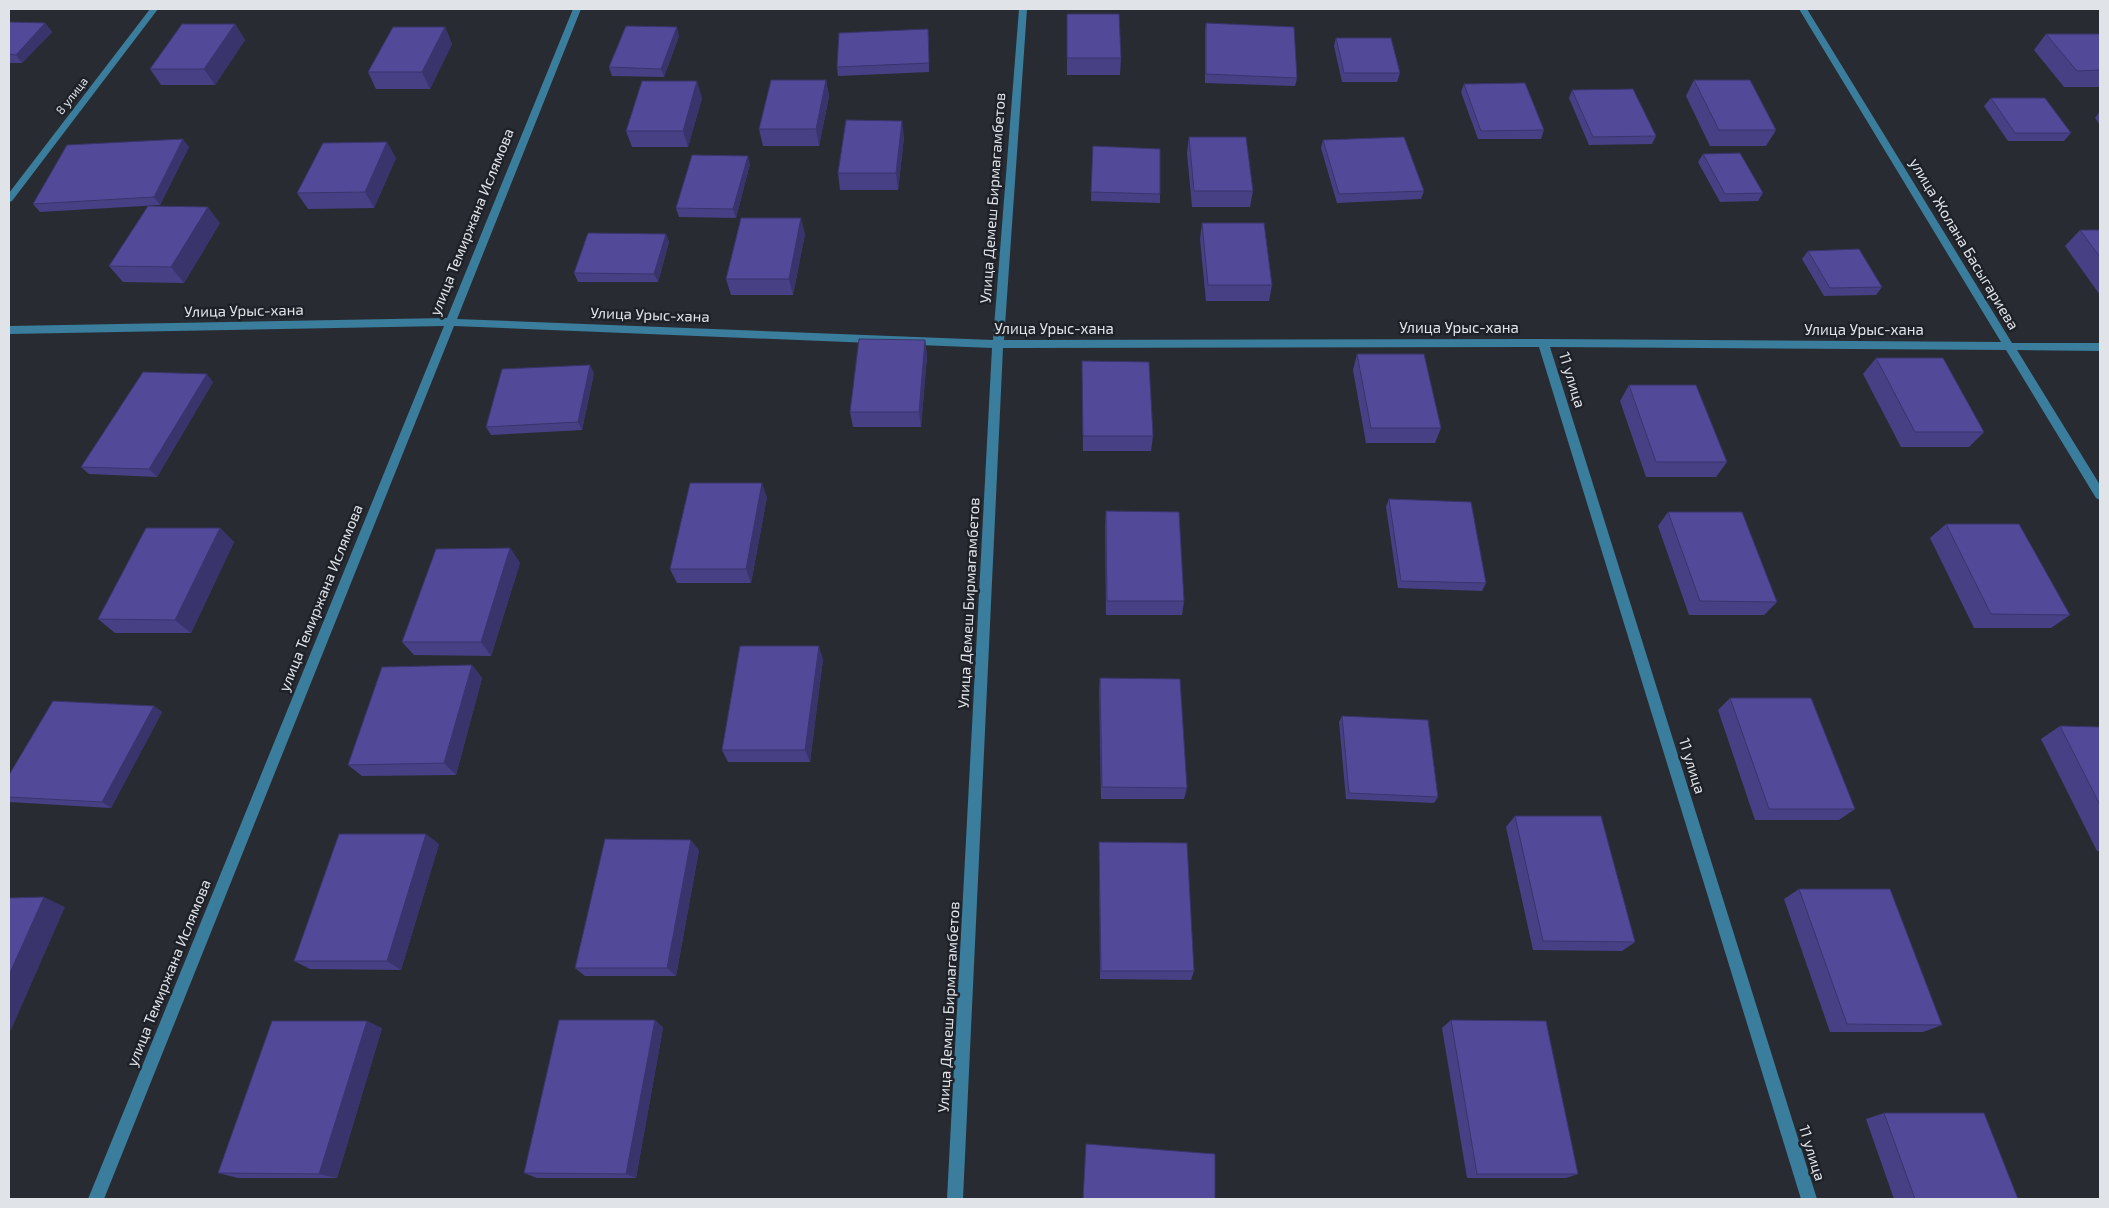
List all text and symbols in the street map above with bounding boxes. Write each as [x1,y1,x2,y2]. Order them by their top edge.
street label: 8 улица [52,74,91,117]
street label: Улица Демеш Бирмагамбетов [976,92,1008,304]
street label: улица Темиржана Ислямова [425,125,518,318]
street label: улица Жолана Басыгариева [1906,154,2023,333]
street label: Улица Урыс-хана [184,300,304,320]
street label: Улица Урыс-хана [590,303,710,325]
street label: Улица Урыс-хана [1399,318,1519,336]
street label: Улица Урыс-хана [994,319,1114,337]
street label: Улица Урыс-хана [1804,320,1924,338]
street label: 11 улица [1555,350,1590,410]
street label: Улица Демеш Бирмагамбетов [953,497,983,709]
street label: улица Темиржана Ислямова [274,501,367,694]
street label: 11 улица [1675,736,1710,796]
street label: улица Темиржана Ислямова [122,876,215,1069]
street label: Улица Демеш Бирмагамбетов [933,901,963,1113]
street label: 11 улица [1795,1123,1830,1183]

